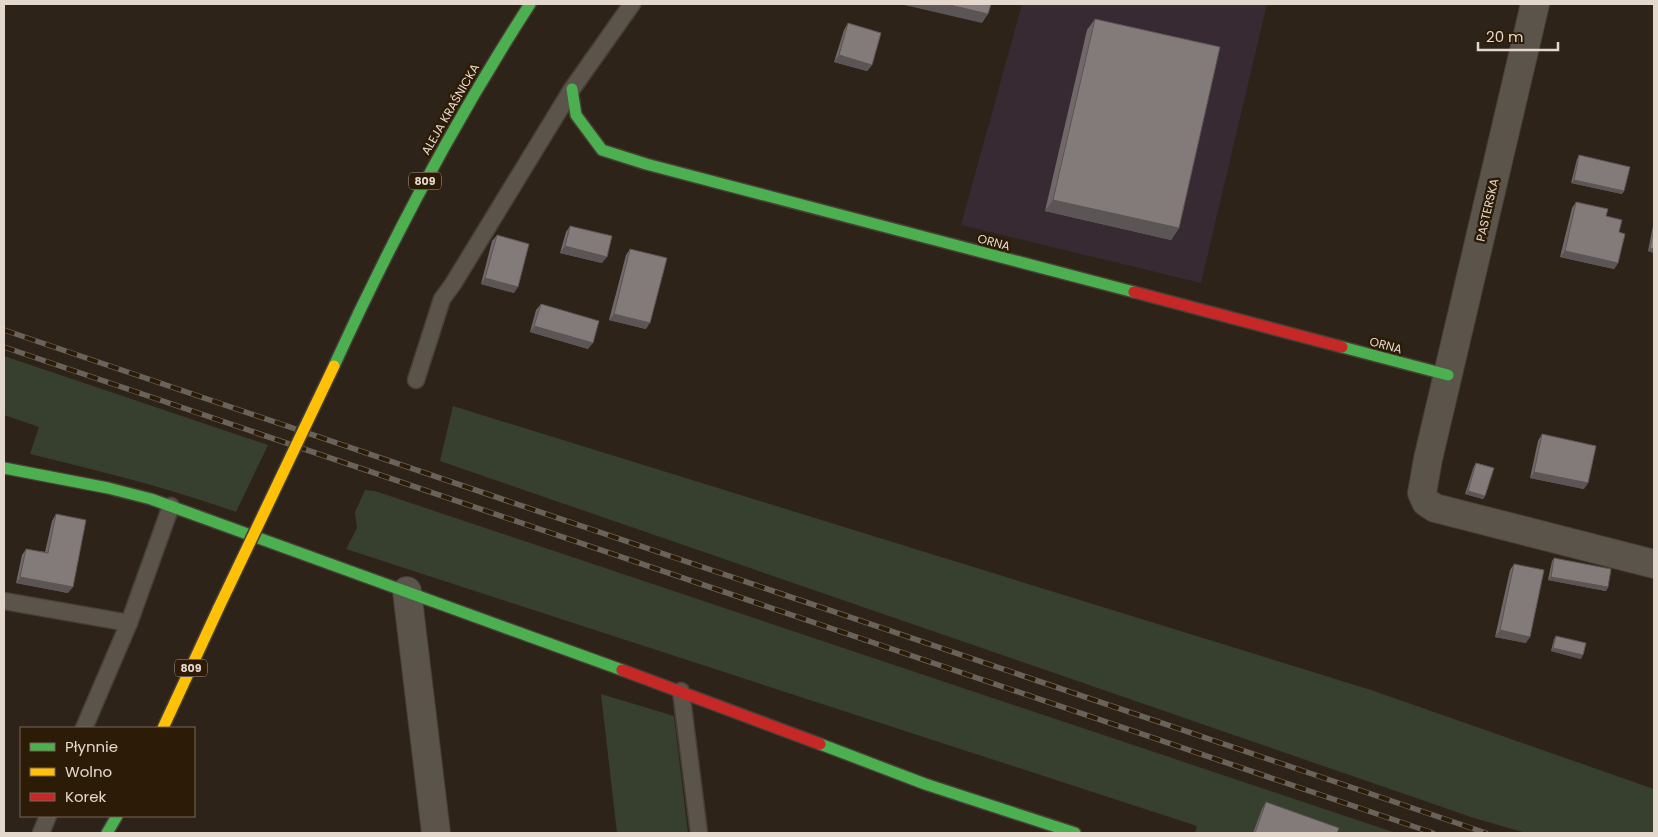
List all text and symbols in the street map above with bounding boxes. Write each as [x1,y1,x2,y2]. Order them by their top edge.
scale bar [1478,20,1558,52]
text: 20 m [1486,26,1524,47]
street label: ALEJA KRAŚNICKA [417,60,483,158]
road number: 809 [409,172,441,190]
street label: PASTERSKA [1471,177,1503,243]
street label: ORNA [976,229,1012,255]
street label: ORNA [1368,332,1404,358]
road number: 809 [175,660,207,676]
legend [20,727,195,817]
text: Płynnie [65,736,118,757]
text: Wolno [65,761,112,782]
text: Korek [65,786,106,807]

